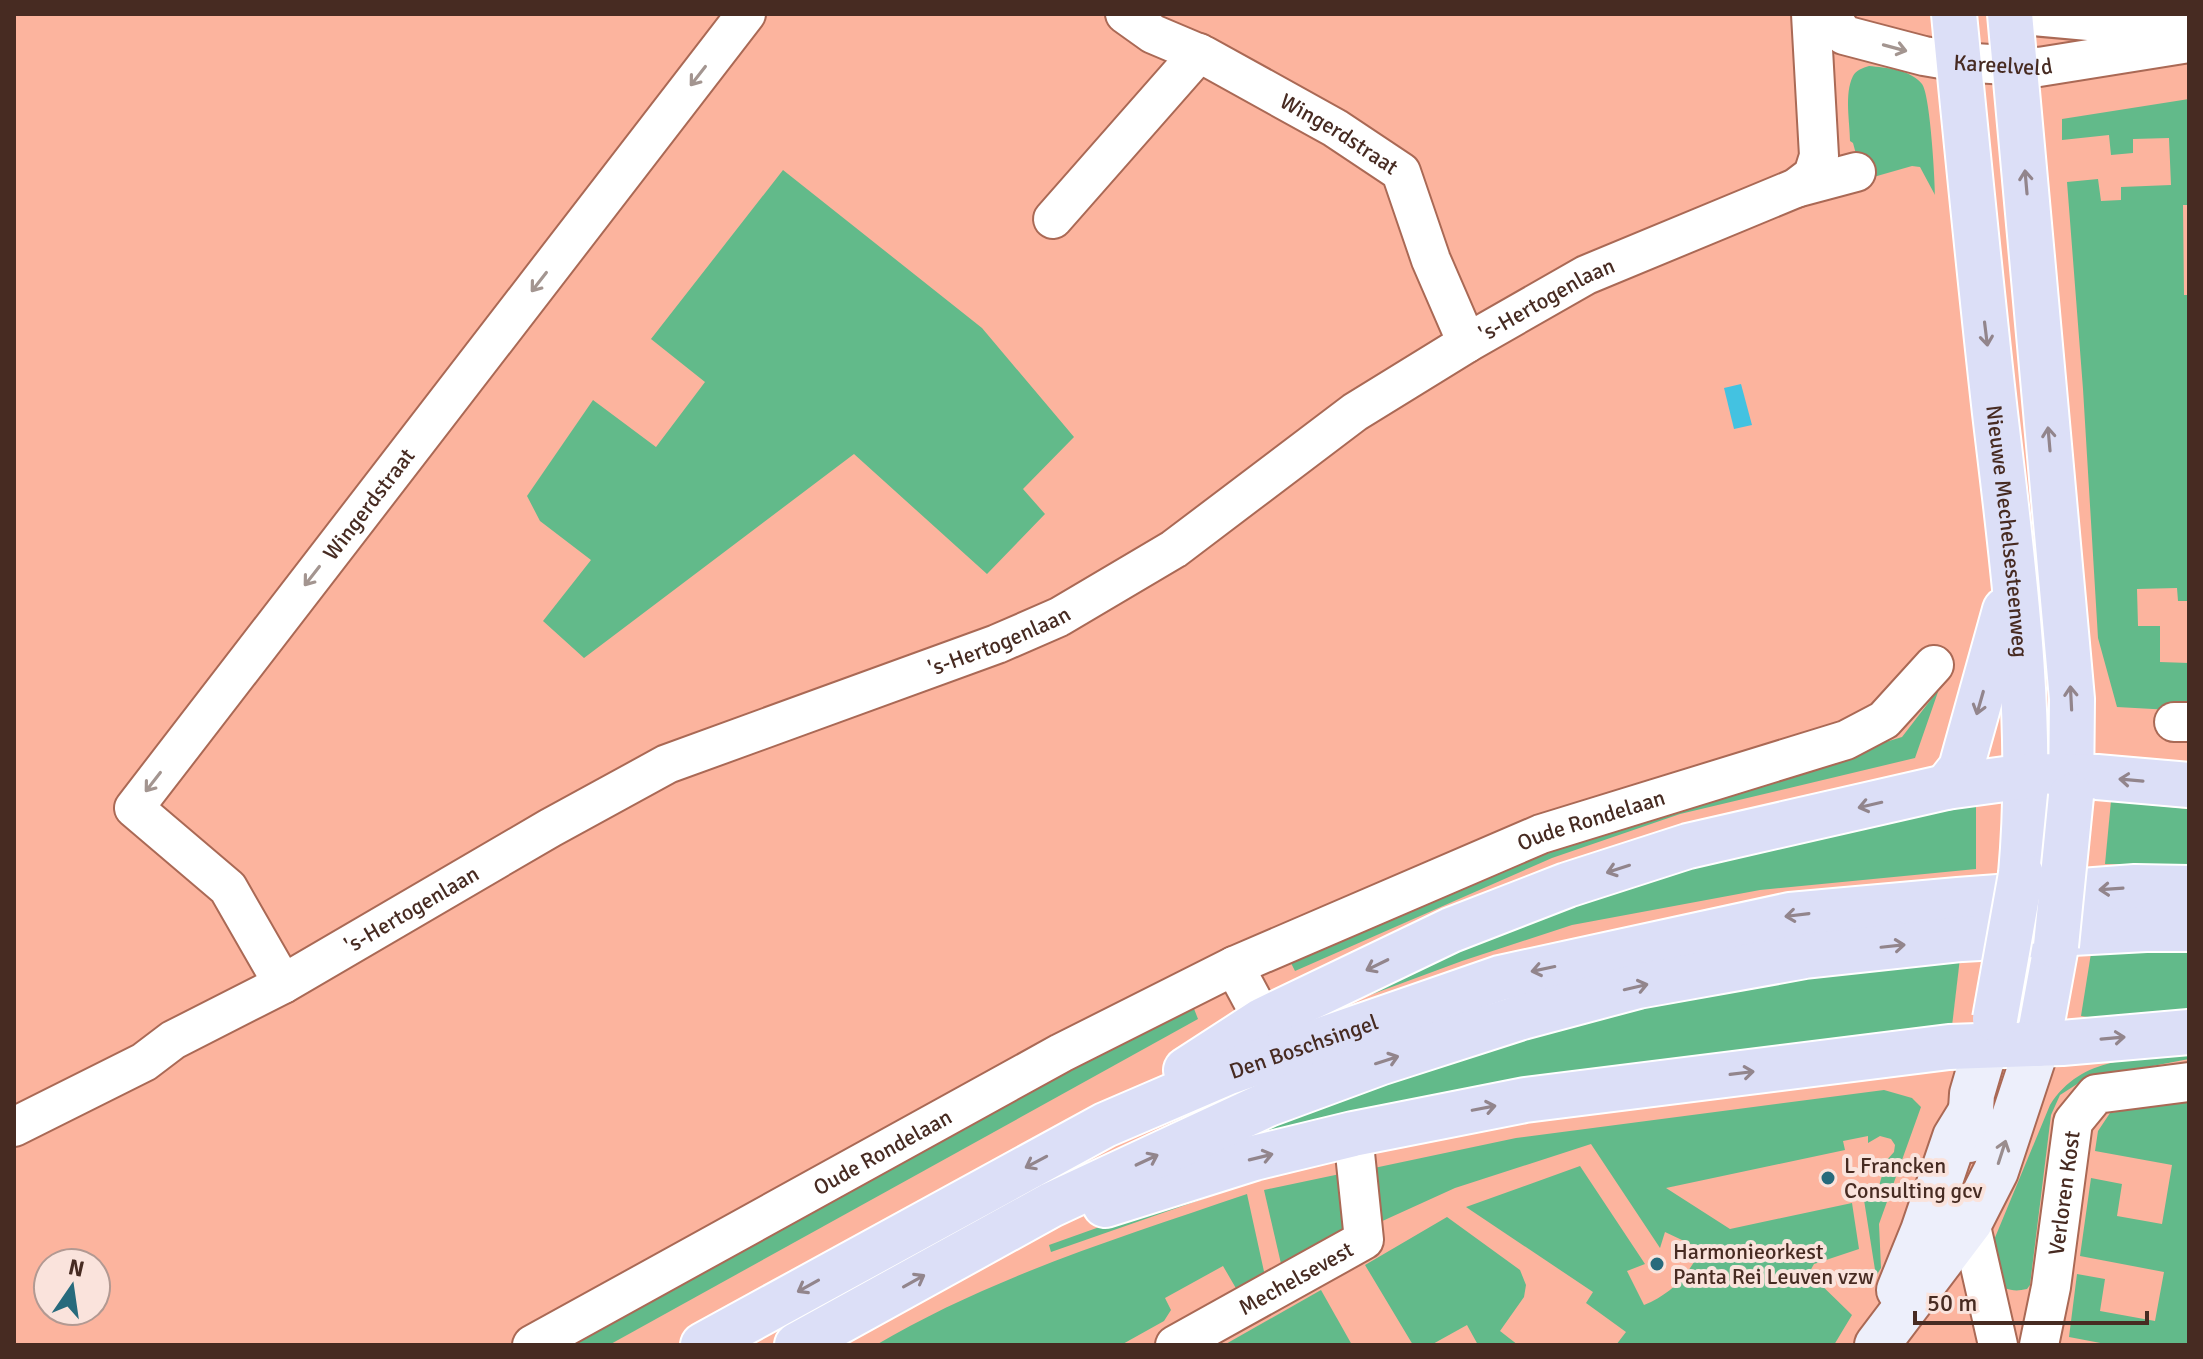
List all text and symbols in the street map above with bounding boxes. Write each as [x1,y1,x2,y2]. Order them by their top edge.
one-way arrow [1881,42,1907,57]
street label: Kareelveld [1953,49,2054,81]
one-way arrow [689,65,707,86]
street label: Wingerdstraat [1275,87,1404,181]
one-way arrow [2018,169,2033,196]
street label: 's-Hertogenlaan [1474,252,1619,347]
one-way arrow [531,271,548,292]
one-way arrow [1979,321,1994,347]
street label: Nieuwe Mechelsesteenweg [1980,404,2034,658]
one-way arrow [2041,426,2056,453]
street label: Wingerdstraat [317,443,421,566]
one-way arrow [304,565,321,586]
street label: 's-Hertogenlaan [925,600,1075,682]
one-way arrow [2063,685,2078,712]
one-way arrow [1972,689,1987,715]
one-way arrow [145,771,162,792]
one-way arrow [2118,772,2145,787]
street label: Oude Rondelaan [1513,784,1668,857]
one-way arrow [1857,798,1883,813]
street label: 's-Hertogenlaan [340,860,484,959]
one-way arrow [1606,862,1631,877]
one-way arrow [2098,882,2125,897]
one-way arrow [1785,908,1810,923]
one-way arrow [1879,939,1905,954]
one-way arrow [1366,959,1389,974]
one-way arrow [1531,962,1556,977]
one-way arrow [1623,979,1648,994]
street label: Den Boschsingel [1226,1008,1382,1085]
one-way arrow [2099,1030,2126,1045]
one-way arrow [1374,1052,1399,1067]
one-way arrow [1729,1065,1754,1080]
one-way arrow [1471,1100,1497,1115]
street label: Oude Rondelaan [809,1103,956,1201]
street label: Verloren Kost [2042,1129,2086,1257]
one-way arrow [1995,1139,2010,1165]
one-way arrow [1247,1148,1273,1163]
one-way arrow [1134,1152,1158,1167]
place label: L Francken Consulting gcv [1844,1152,1983,1204]
one-way arrow [1025,1155,1049,1170]
marker: L Francken Consulting gcv [1819,1169,1837,1187]
street label: Mechelsevest [1234,1236,1358,1321]
place label: Harmonieorkest Panta Rei Leuven vzw [1673,1238,1874,1290]
north arrow [32,1247,112,1327]
text: N [66,1253,87,1283]
marker: Harmonieorkest Panta Rei Leuven vzw [1648,1255,1666,1273]
one-way arrow [902,1272,925,1288]
scale bar [1915,1275,2147,1325]
one-way arrow [797,1278,820,1294]
text: 50 m [1927,1288,1977,1318]

